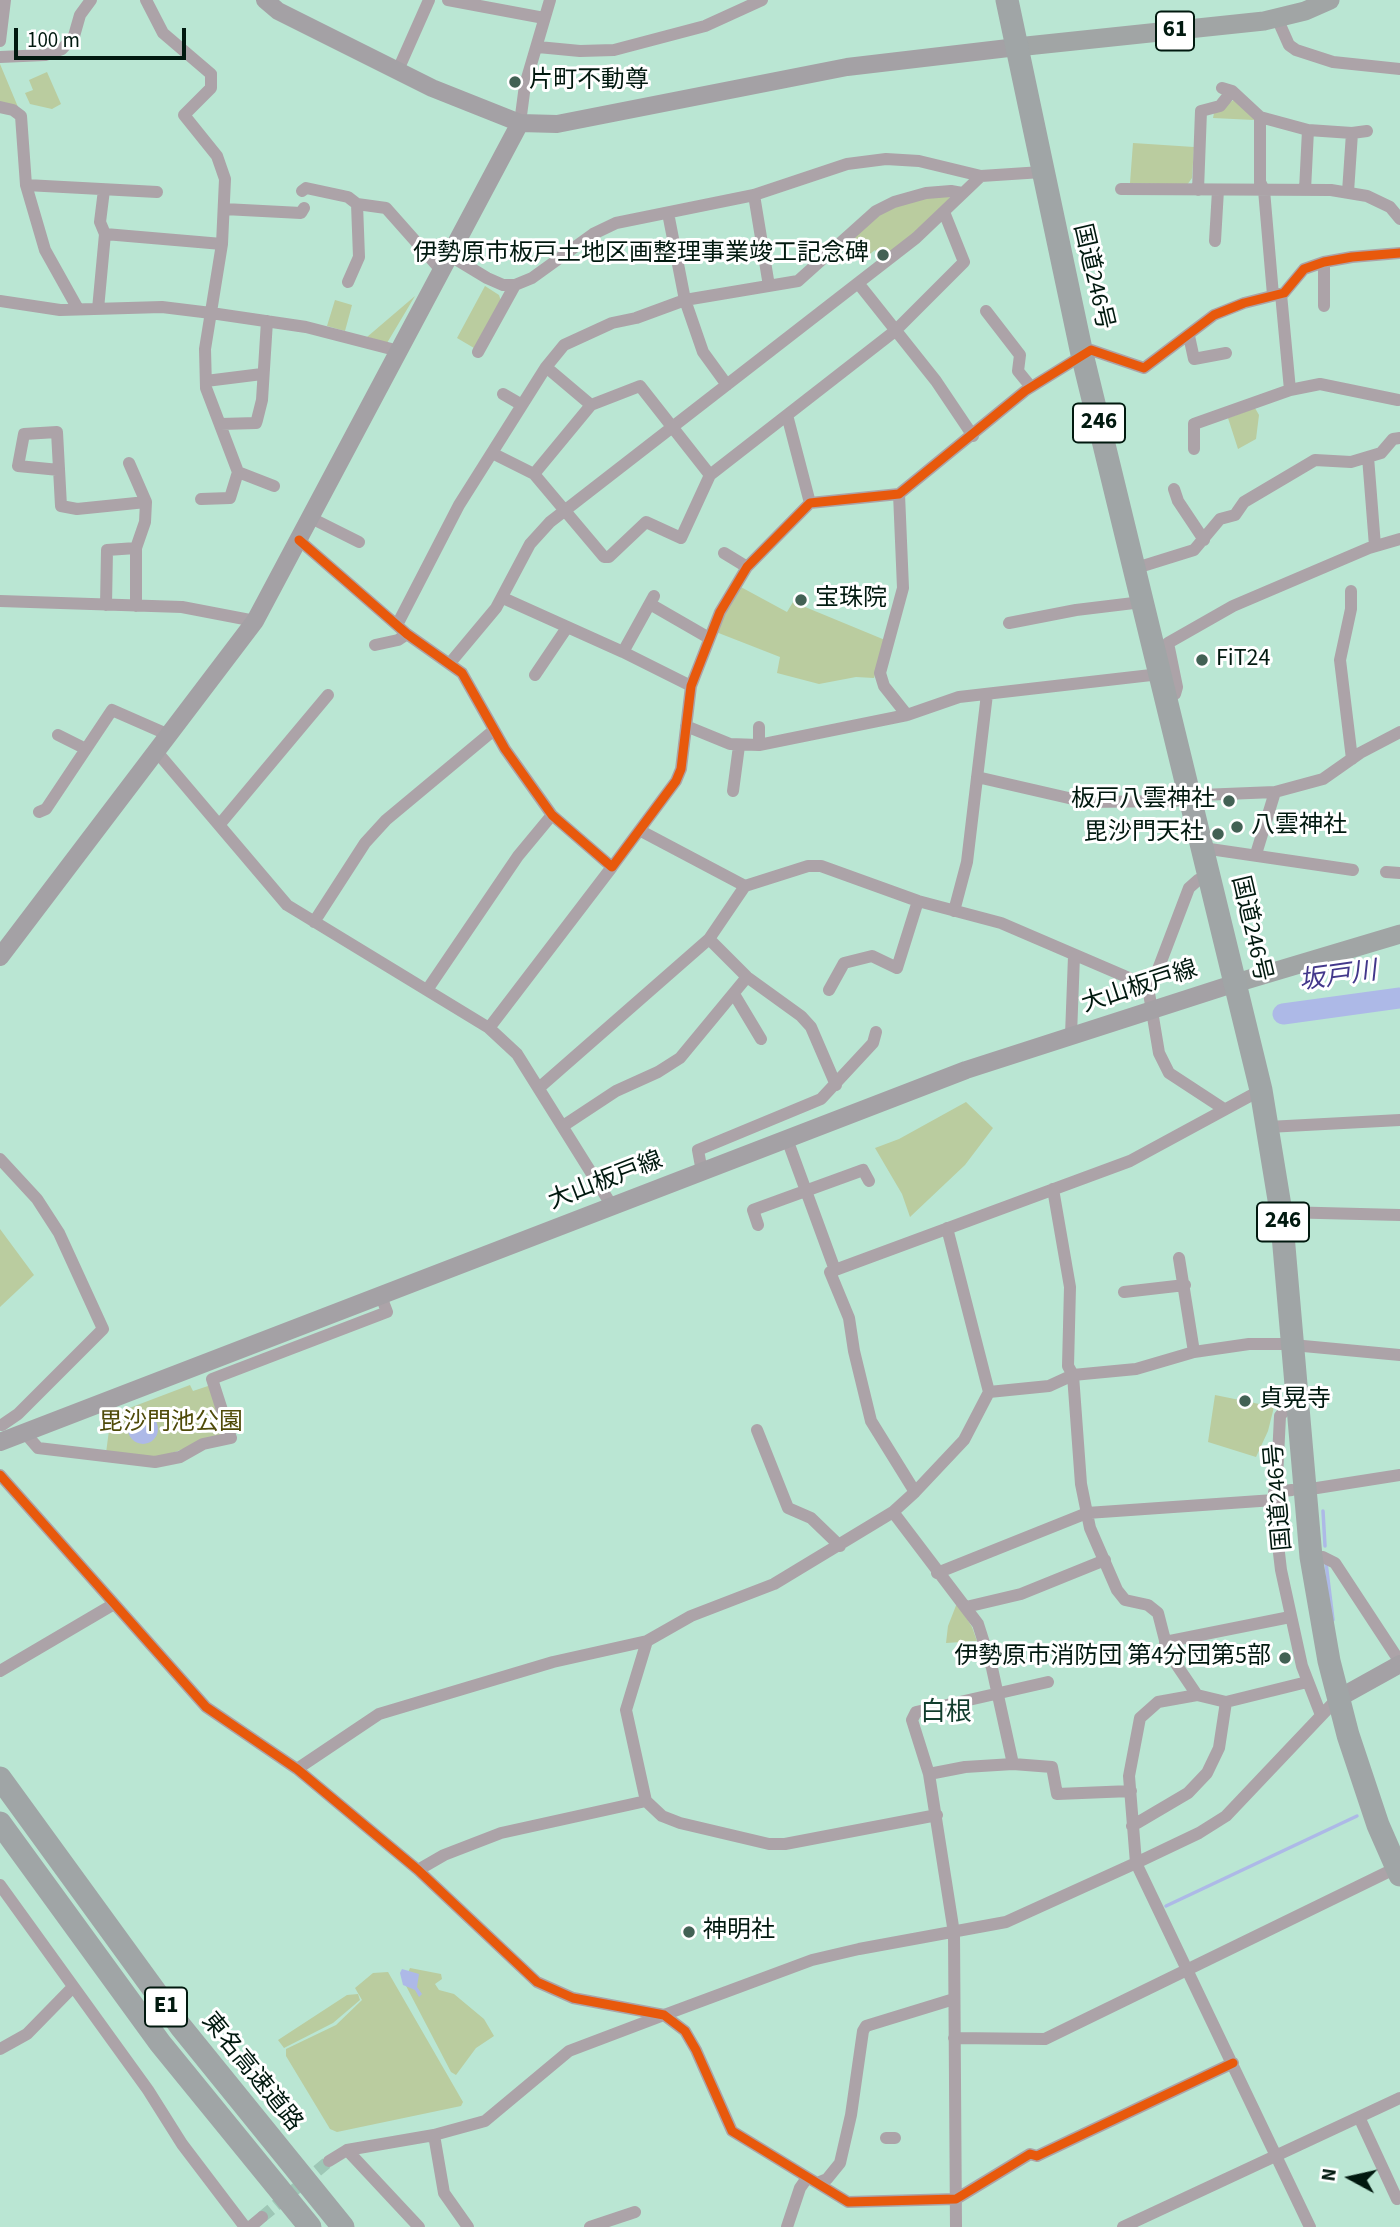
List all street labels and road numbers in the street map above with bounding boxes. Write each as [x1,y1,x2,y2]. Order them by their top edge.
road number: 61 [1156,12,1194,50]
street label: 国道246号 [1066,221,1118,333]
road number: 246 [1073,404,1125,442]
street label: 国道246号 [1224,873,1276,985]
street label: 大山板戸線 [1078,956,1202,1020]
street label: 大山板戸線 [545,1147,667,1217]
road number: 246 [1257,1203,1309,1242]
street label: 国道246号 [1261,1442,1299,1552]
road number: E1 [145,1988,187,2026]
street label: 東名高速道路 [194,2008,308,2138]

